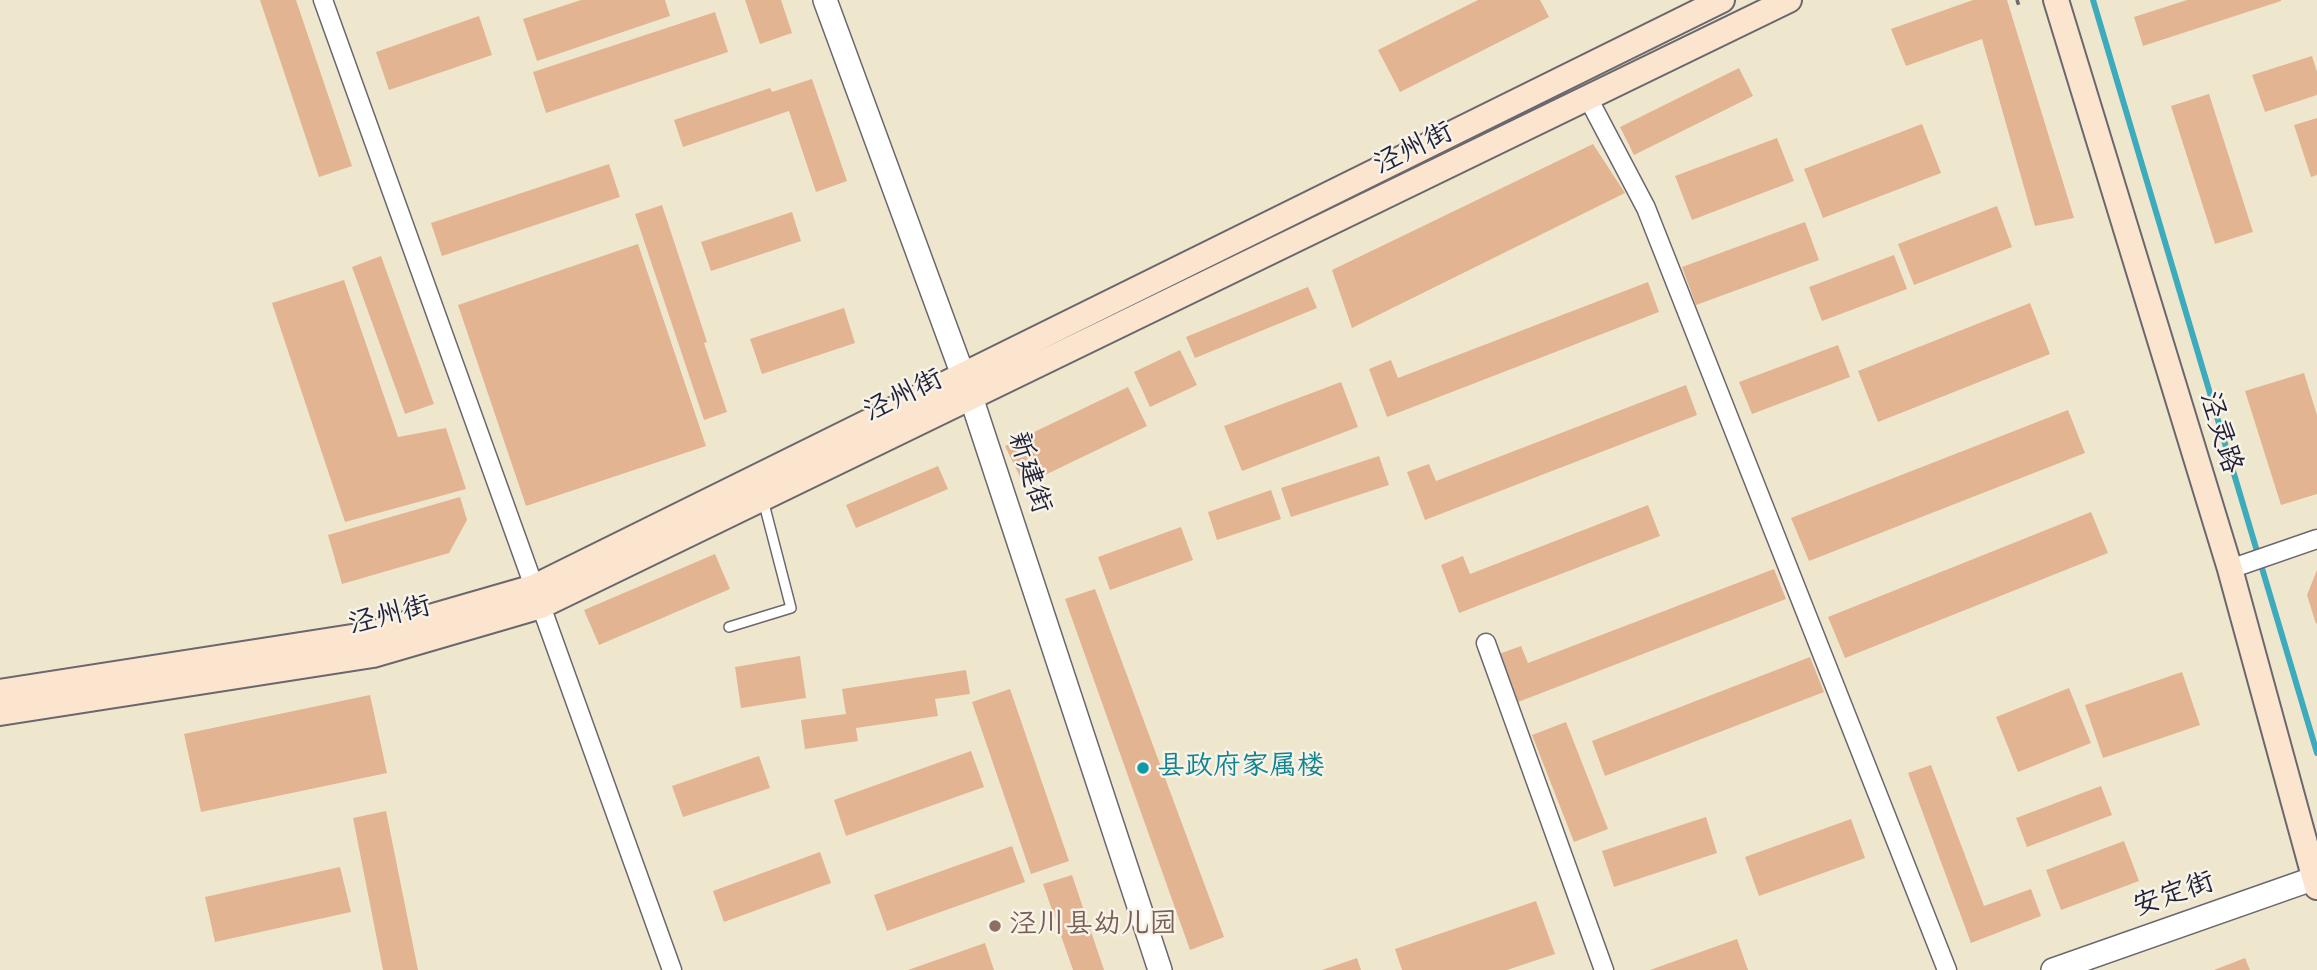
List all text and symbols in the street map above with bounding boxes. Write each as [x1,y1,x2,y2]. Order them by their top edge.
street label: 泾州街 [1369,116,1459,184]
street label: 泾州街 [859,363,949,431]
street label: 泾灵路 [2191,388,2247,478]
street label: 新建街 [999,428,1057,518]
street label: 泾州街 [345,591,435,643]
place label: 县政府家属楼 [1157,751,1325,785]
marker: 县政府家属楼 [1135,760,1151,776]
street label: 安定街 [2129,866,2219,926]
place label: 泾川县幼儿园 [1009,909,1177,943]
marker: 泾川县幼儿园 [987,918,1003,934]

